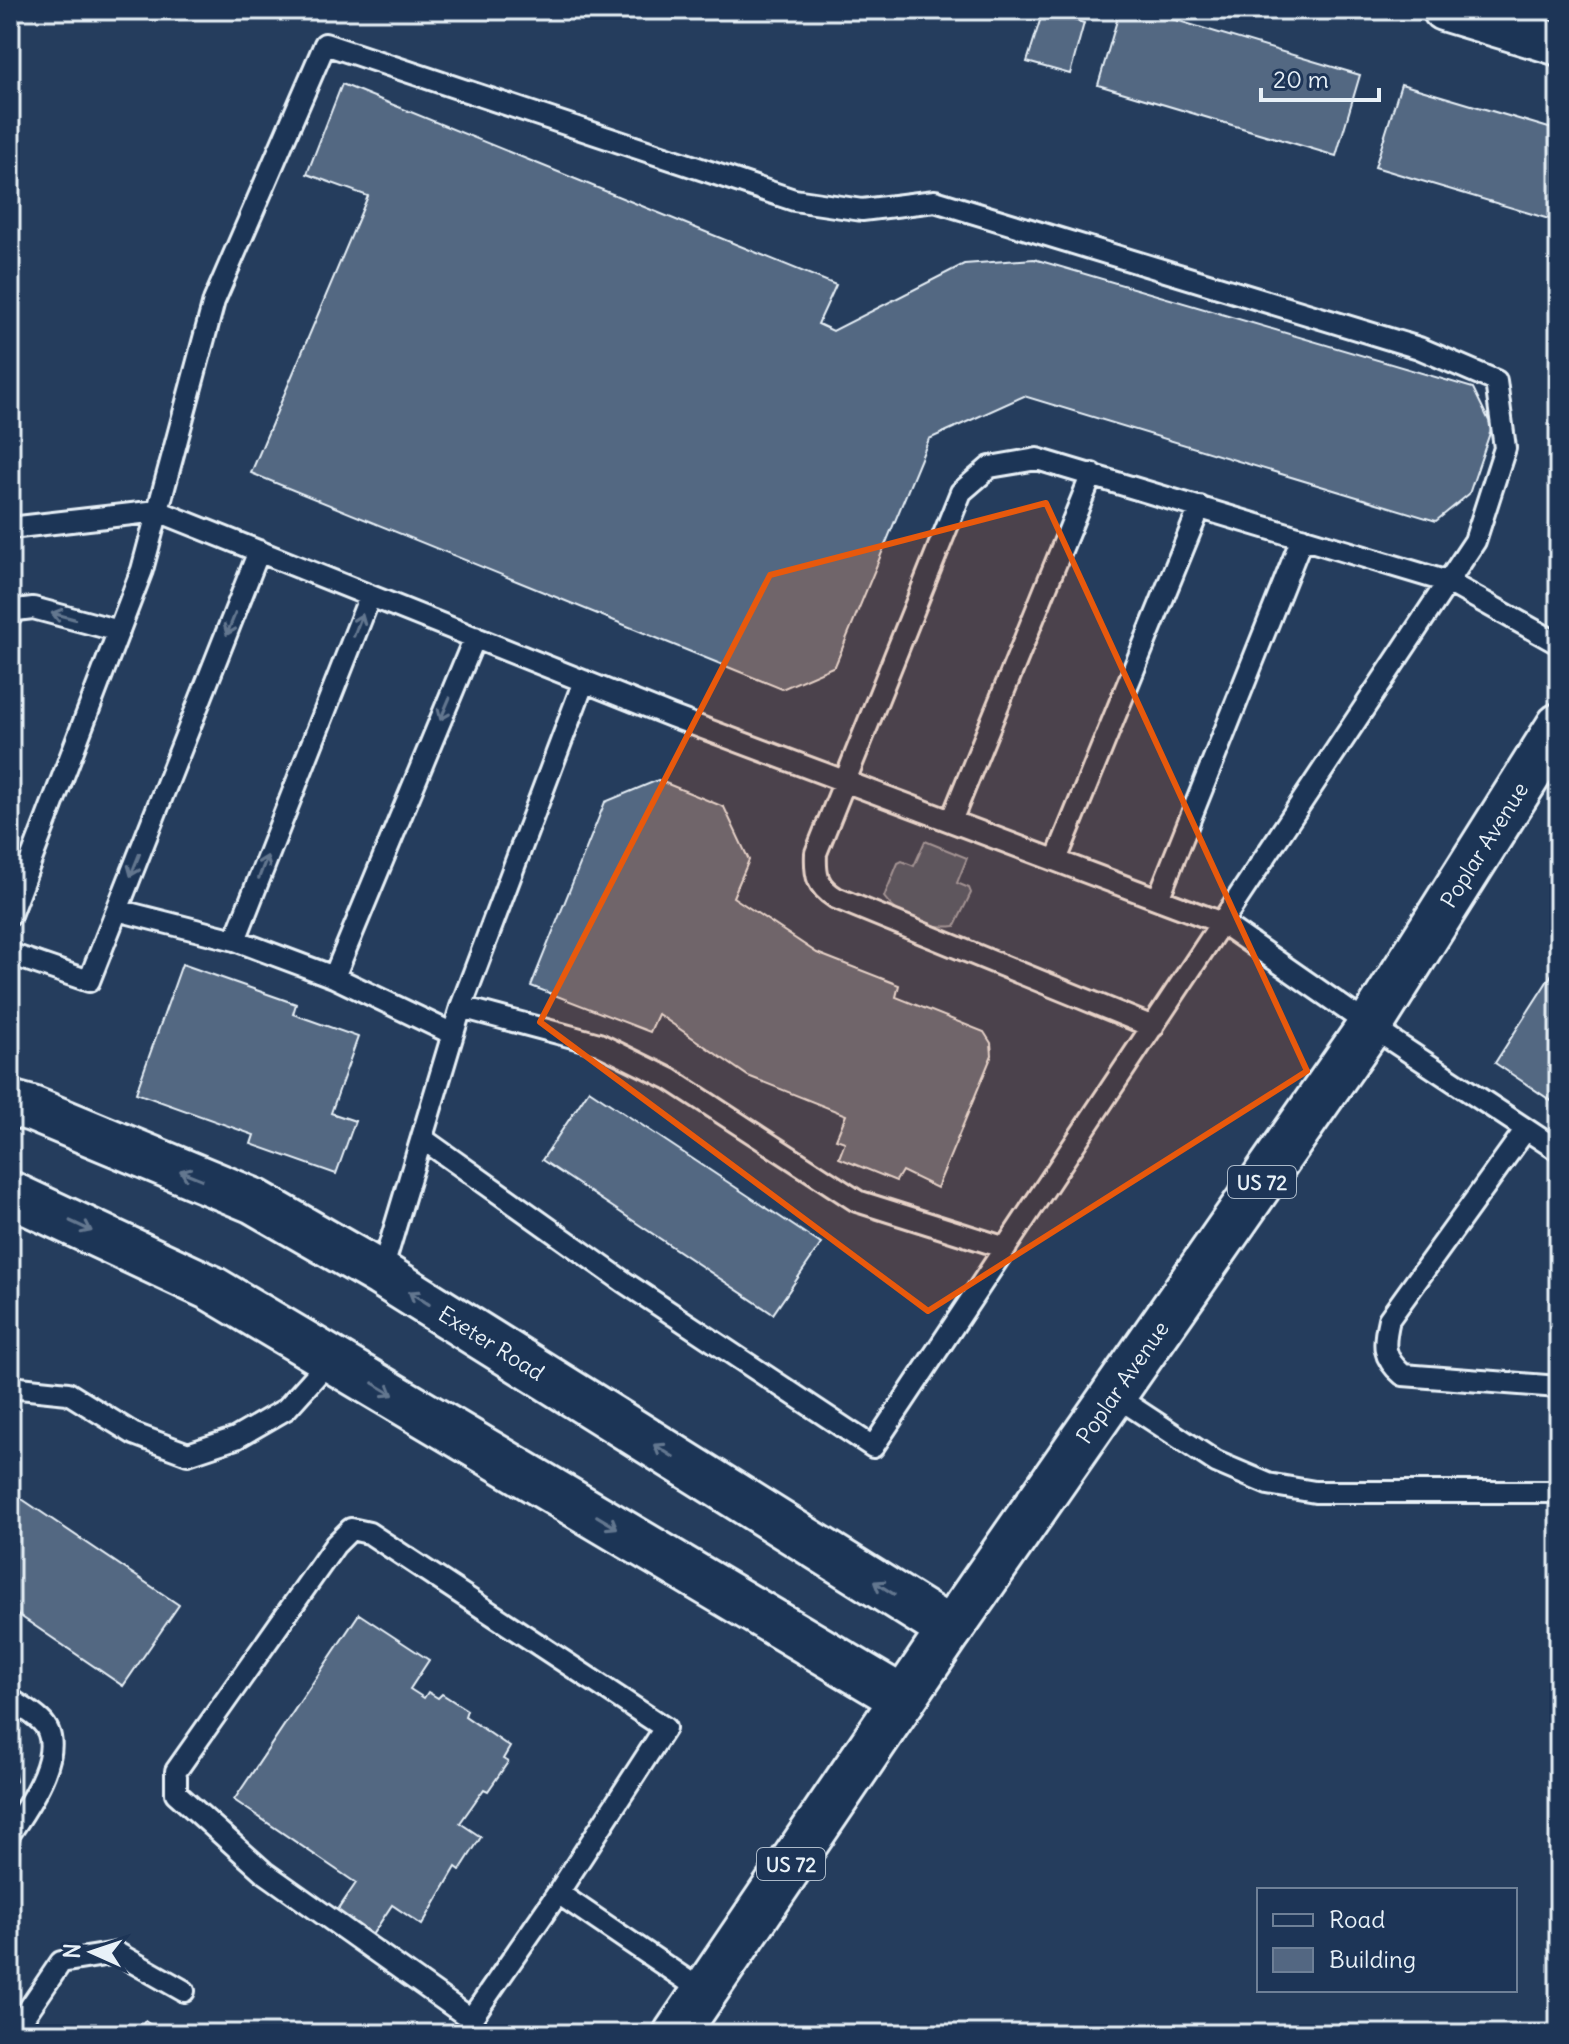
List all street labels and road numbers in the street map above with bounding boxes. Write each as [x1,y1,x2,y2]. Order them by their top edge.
street label: Poplar Avenue [1434,777,1534,913]
road number: US 72 [1228,1166,1296,1198]
street label: Exeter Road [433,1300,550,1387]
street label: Poplar Avenue [1070,1315,1175,1449]
road number: US 72 [757,1848,825,1880]

